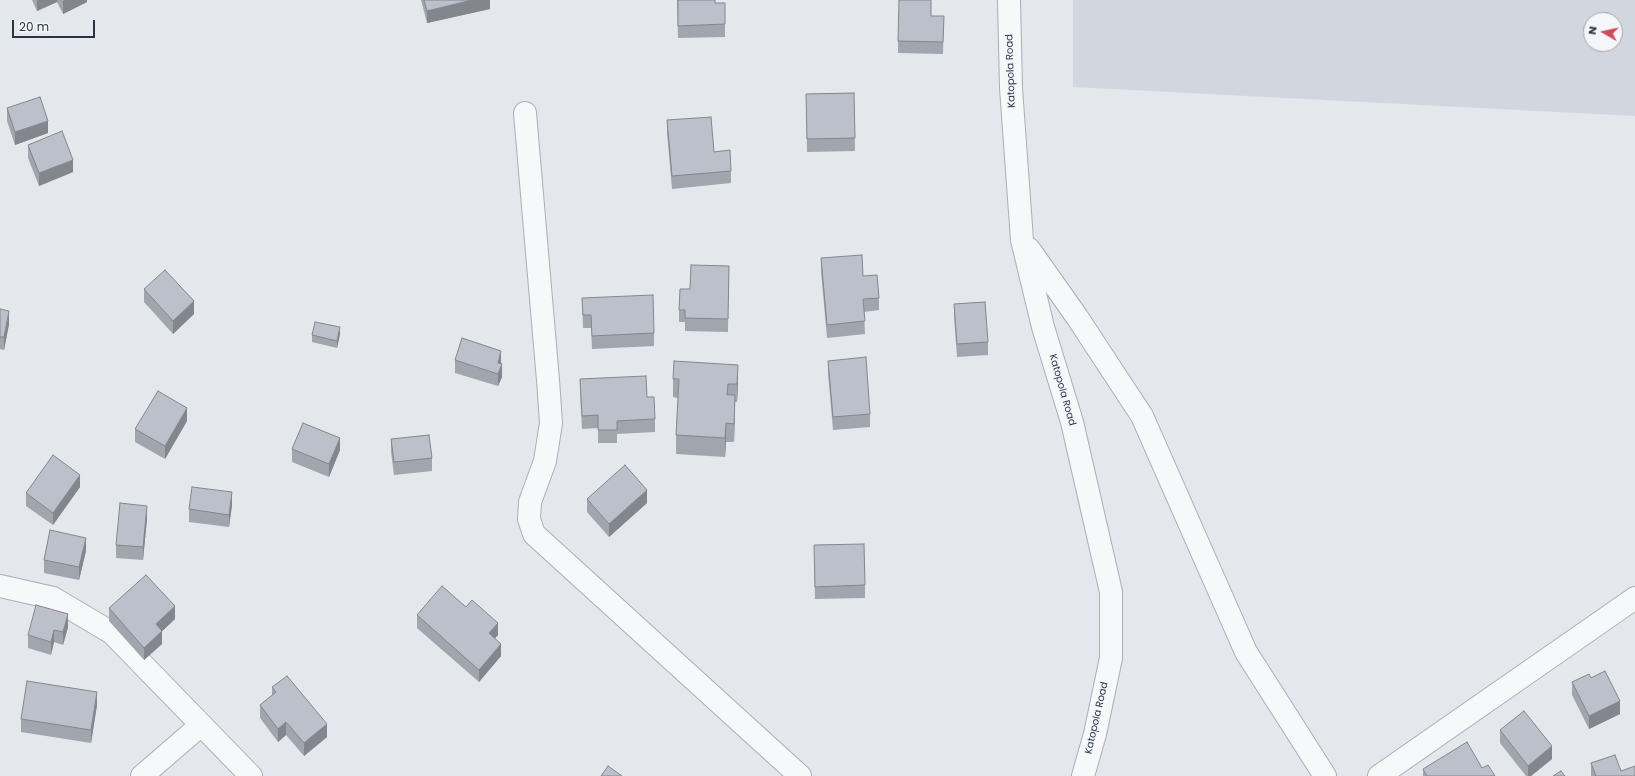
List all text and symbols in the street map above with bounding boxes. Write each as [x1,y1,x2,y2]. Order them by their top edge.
scale bar [14,12,97,38]
north arrow [1583,12,1623,52]
text: 20 m [19,18,49,35]
text: N [1584,25,1601,36]
street label: Katopola Road [1004,34,1018,108]
street label: Katopola Road [1046,353,1078,427]
street label: Katopola Road [1083,681,1111,755]

